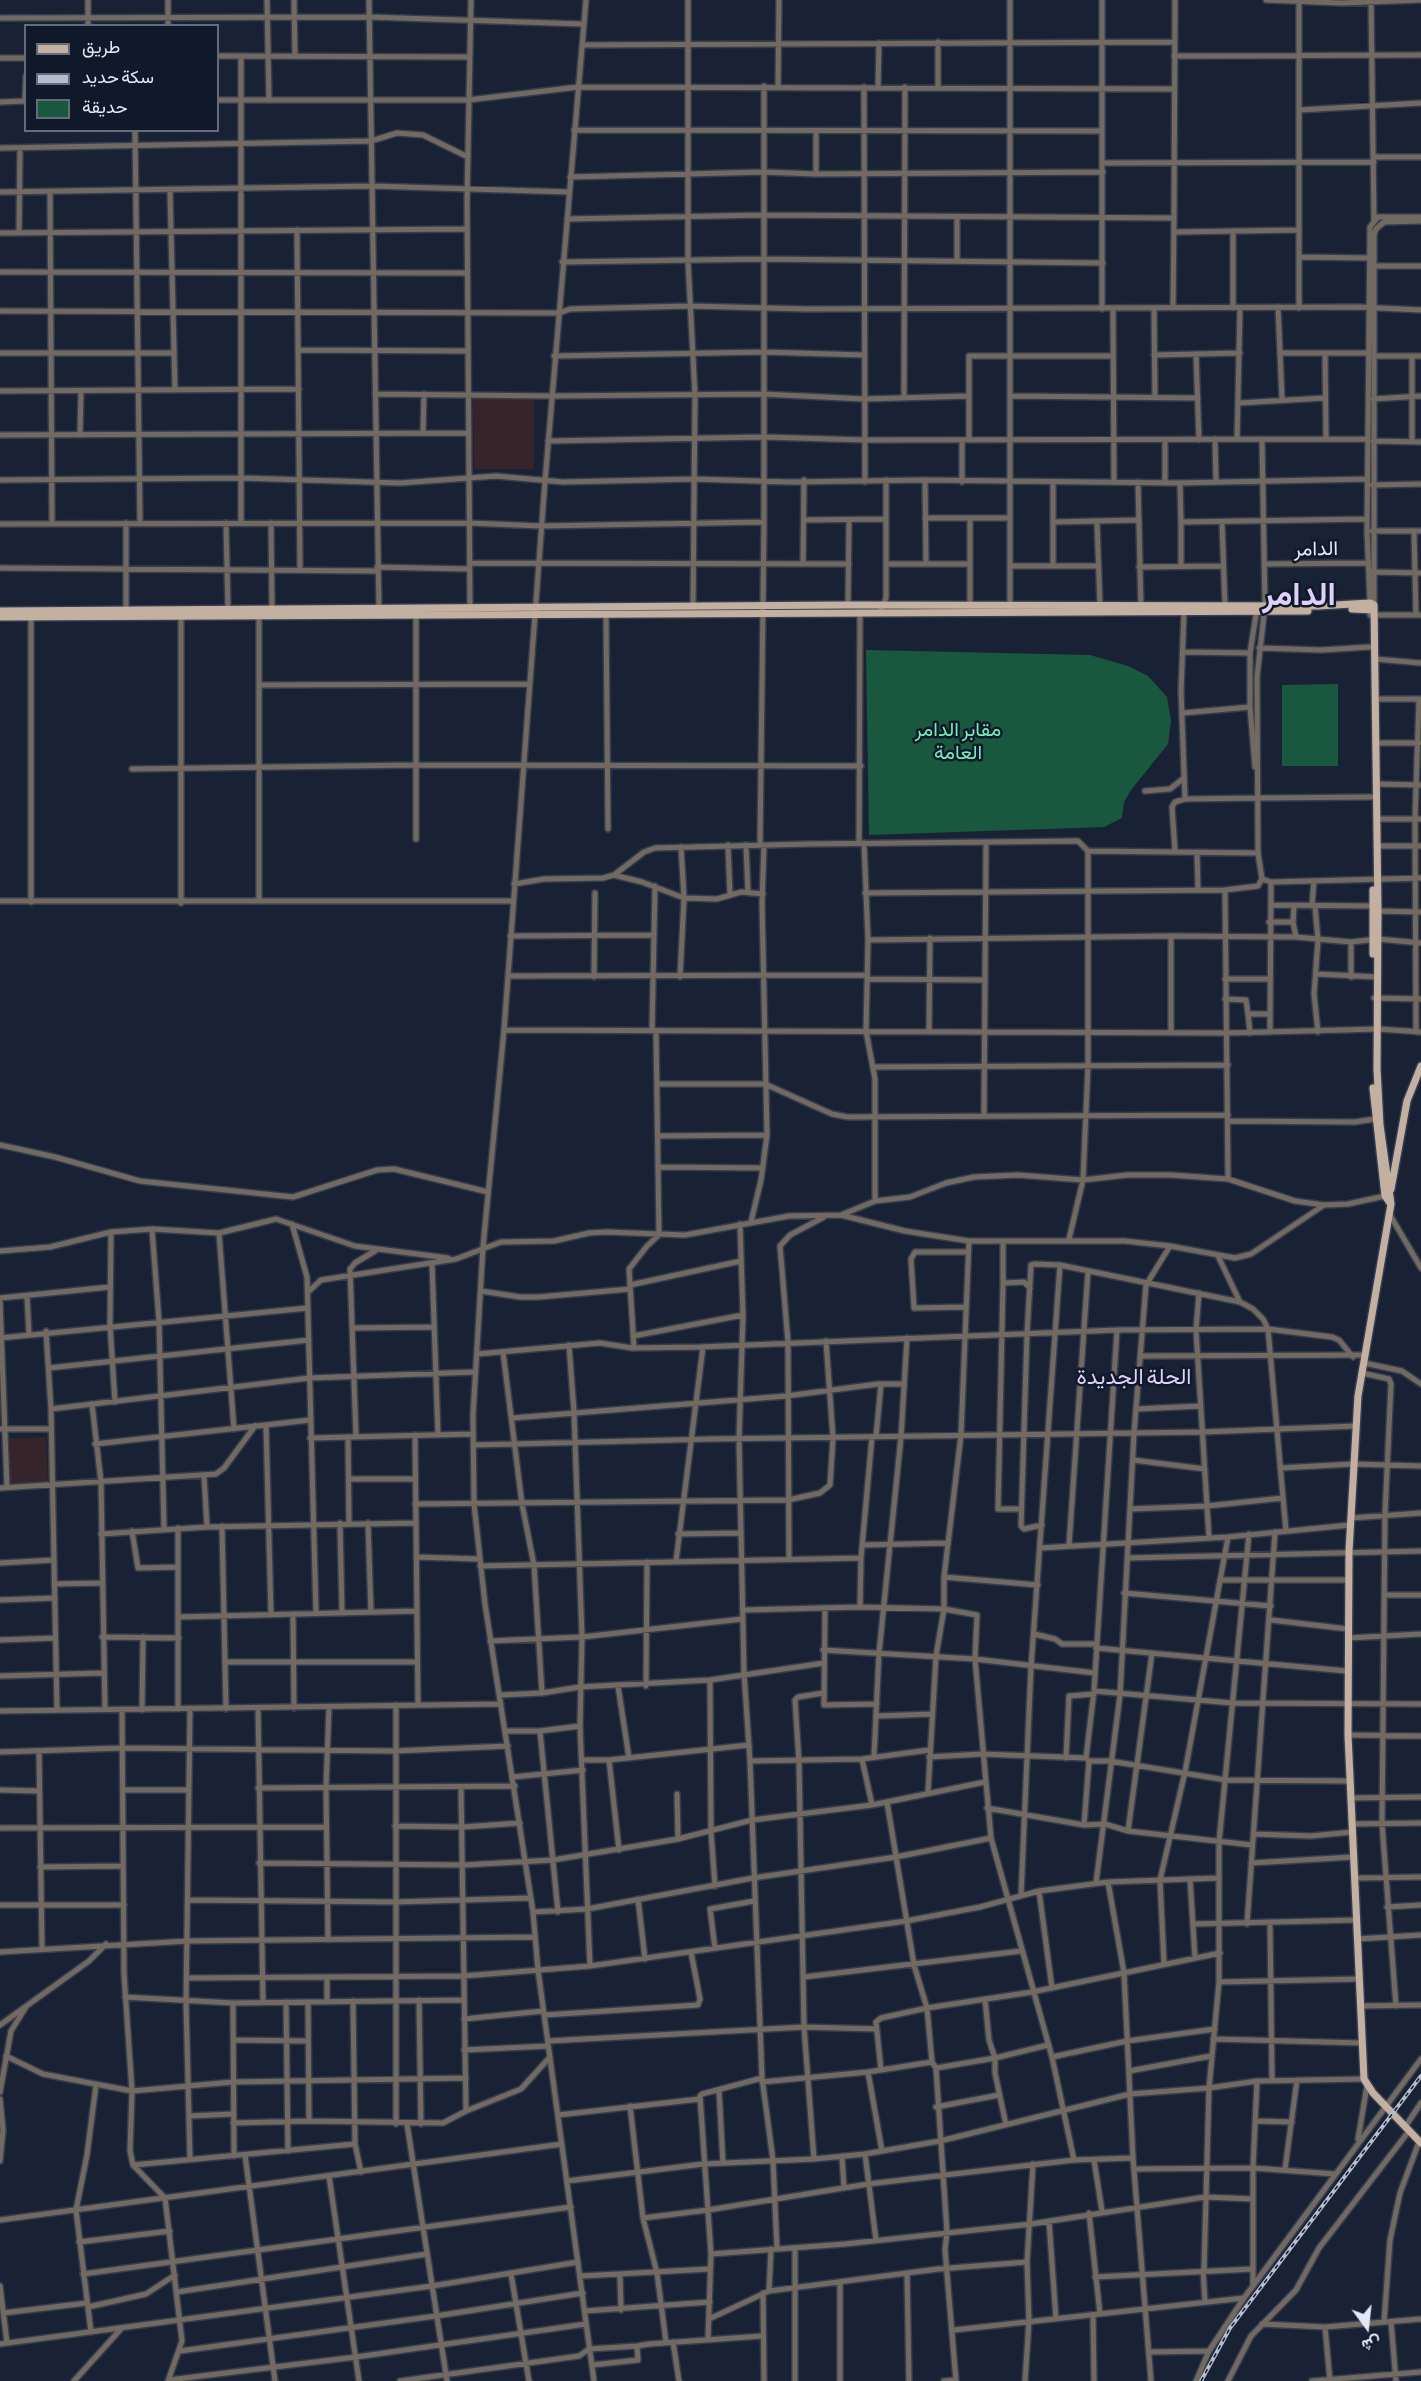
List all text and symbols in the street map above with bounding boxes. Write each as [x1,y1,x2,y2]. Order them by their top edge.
legend [24,24,219,132]
text: طريق [82,36,120,57]
text: سكة حديد [82,66,154,87]
text: حديقة [82,96,128,117]
street label: الدامر [1294,537,1338,561]
district label: الدامر [1262,576,1336,614]
park label: مقابر الدامر العامة [915,718,1001,765]
district label: الحلة الجديدة [1077,1364,1191,1390]
north arrow [1337,2297,1397,2357]
text: ش [1360,2333,1383,2356]

